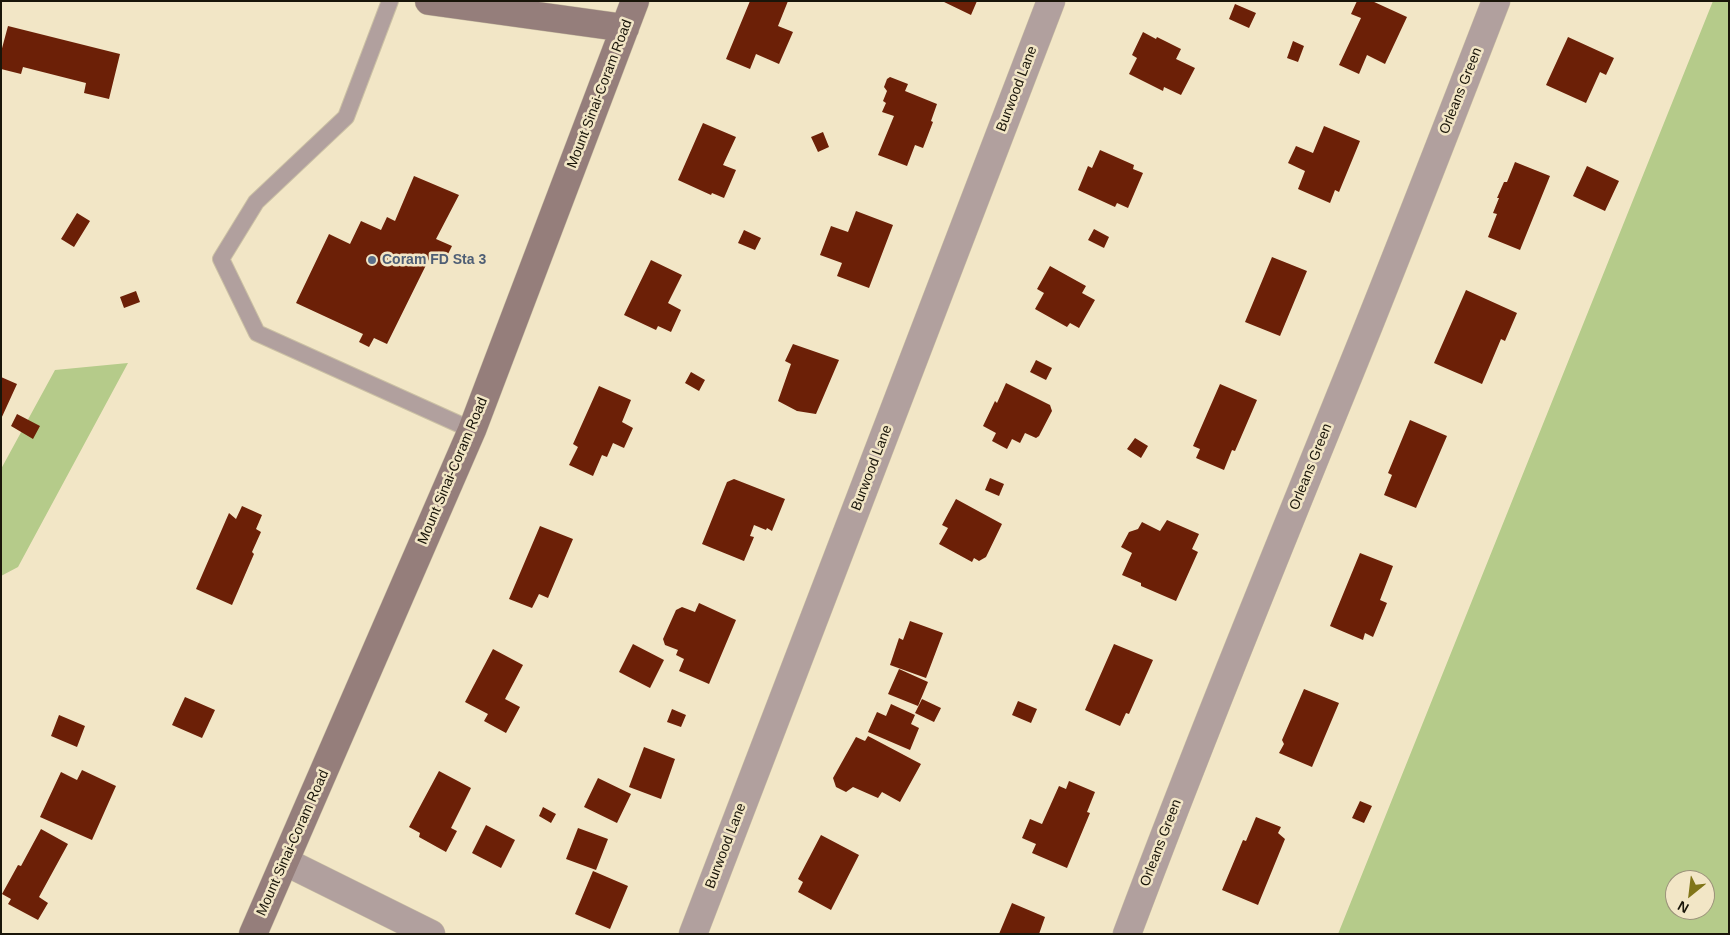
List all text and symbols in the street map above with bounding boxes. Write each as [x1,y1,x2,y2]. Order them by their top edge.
street label: Mount Sinai-Coram Road [564,17,636,171]
street label: Burwood Lane [993,44,1041,134]
street label: Orleans Green [1436,45,1486,137]
place label: Coram FD Sta 3 [382,252,486,268]
marker: Coram FD Sta 3 [366,254,378,266]
street label: Mount Sinai-Coram Road [414,395,492,547]
street label: Orleans Green [1286,421,1336,513]
street label: Burwood Lane [848,423,896,513]
street label: Mount Sinai-Coram Road [253,767,333,919]
street label: Orleans Green [1137,797,1185,889]
street label: Burwood Lane [702,801,750,891]
north arrow [1665,870,1715,920]
text: N [1675,898,1692,917]

